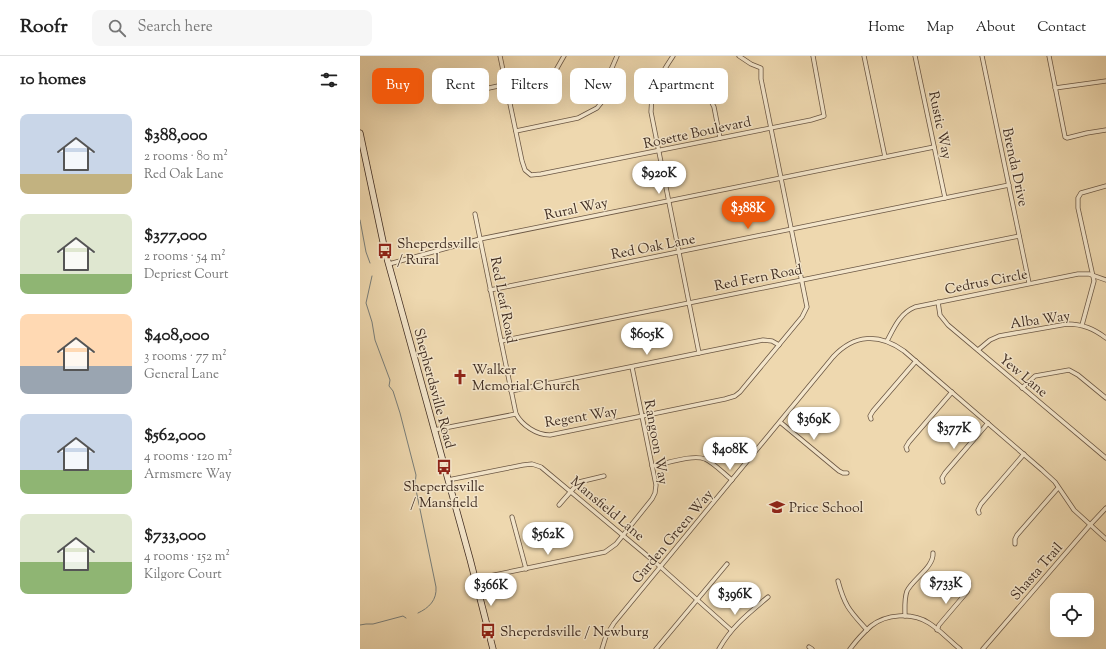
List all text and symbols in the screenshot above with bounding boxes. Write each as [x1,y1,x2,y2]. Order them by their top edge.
search box [92,10,372,46]
text: Roofr [20,14,68,41]
icon: search [106,17,128,39]
text: Search here [138,17,213,38]
text: Home [868,18,905,38]
text: Map [927,18,954,38]
text: About [976,18,1015,38]
text: Contact [1037,18,1086,38]
text: 10 homes [20,68,86,92]
chip: Buy [372,68,424,104]
chip: Rent [432,68,489,104]
chip: Filters [497,68,562,104]
chip: New [570,68,626,104]
chip: Apartment [634,68,728,104]
icon: filters [318,69,340,91]
street label: Rustic Way [922,89,956,161]
street label: Rosette Boulevard [642,113,753,155]
text: $388,000 [144,124,208,148]
street label: Brenda Drive [996,126,1032,209]
icon: home [52,130,100,178]
text: 2 rooms · 80 m² [144,148,228,166]
pin: $920K [631,161,687,195]
text: $920K [641,165,677,183]
text: Red Oak Lane [144,166,224,184]
street label: Rural Way [543,193,610,226]
pin: $388K [720,196,776,230]
text: $388K [731,200,765,218]
text: $377,000 [144,224,207,248]
icon: home [52,230,100,278]
street label: Red Oak Lane [609,230,697,266]
place label: Sheperdsville / Rural [397,235,478,271]
bus stop icon: Sheperdsville / Rural [376,242,394,260]
text: 2 rooms · 54 m² [144,248,226,266]
street label: Red Leaf Road [484,255,520,345]
street label: Red Fern Road [713,261,804,297]
street label: Cedrus Circle [943,265,1029,301]
text: Depriest Court [144,266,228,284]
street label: Alba Way [1009,307,1072,335]
pin: $605K [619,322,675,356]
text: $408,000 [144,324,210,348]
street label: Shepherdsville Road [407,326,459,451]
text: $605K [630,326,664,344]
icon: home [52,330,100,378]
text: 3 rooms · 77 m² [144,348,227,366]
street label: Yew Lane [994,350,1051,403]
place label: Walker Memorial Church [472,361,580,397]
text: General Lane [144,366,219,384]
church icon: Walker Memorial Church [451,368,469,386]
street label: Rangoon Way [638,398,672,486]
street label: Regent Way [544,402,619,434]
pin: $369K [786,407,842,441]
text: $369K [797,411,831,429]
pin: $377K [926,416,982,450]
text: $377K [937,420,971,438]
text: $562,000 [144,424,206,448]
icon: home [52,430,100,478]
pin: $408K [702,437,758,471]
text: $408K [712,441,748,459]
text: 4 rooms · 120 m² [144,448,232,466]
bus stop icon: Sheperdsville / Mansfield [435,458,453,476]
text: Armsmere Way [144,466,231,484]
street label: Mansfield Lane [565,473,648,547]
place label: Sheperdsville / Mansfield [403,478,485,514]
street label: Garden Green Way [628,486,719,589]
school or university icon: Price School [768,498,786,516]
place label: Price School [789,499,864,519]
pin: $562K [520,522,576,556]
text: $733,000 [144,524,206,548]
text: $562K [531,526,565,544]
icon: home [52,530,100,578]
street label: Shasta Trail [1007,539,1068,606]
text: 4 rooms · 152 m² [144,548,230,566]
text: Kilgore Court [144,566,222,584]
pin: $733K [918,571,974,605]
pin: $366K [463,573,519,607]
text: $733K [929,575,963,593]
text: $366K [474,577,508,595]
pin: $396K [707,582,763,616]
text: $396K [718,586,752,604]
map controls [1050,593,1094,637]
button: locate [1050,593,1094,637]
bus stop icon: Sheperdsville / Newburg [479,622,497,640]
place label: Sheperdsville / Newburg [500,623,649,643]

